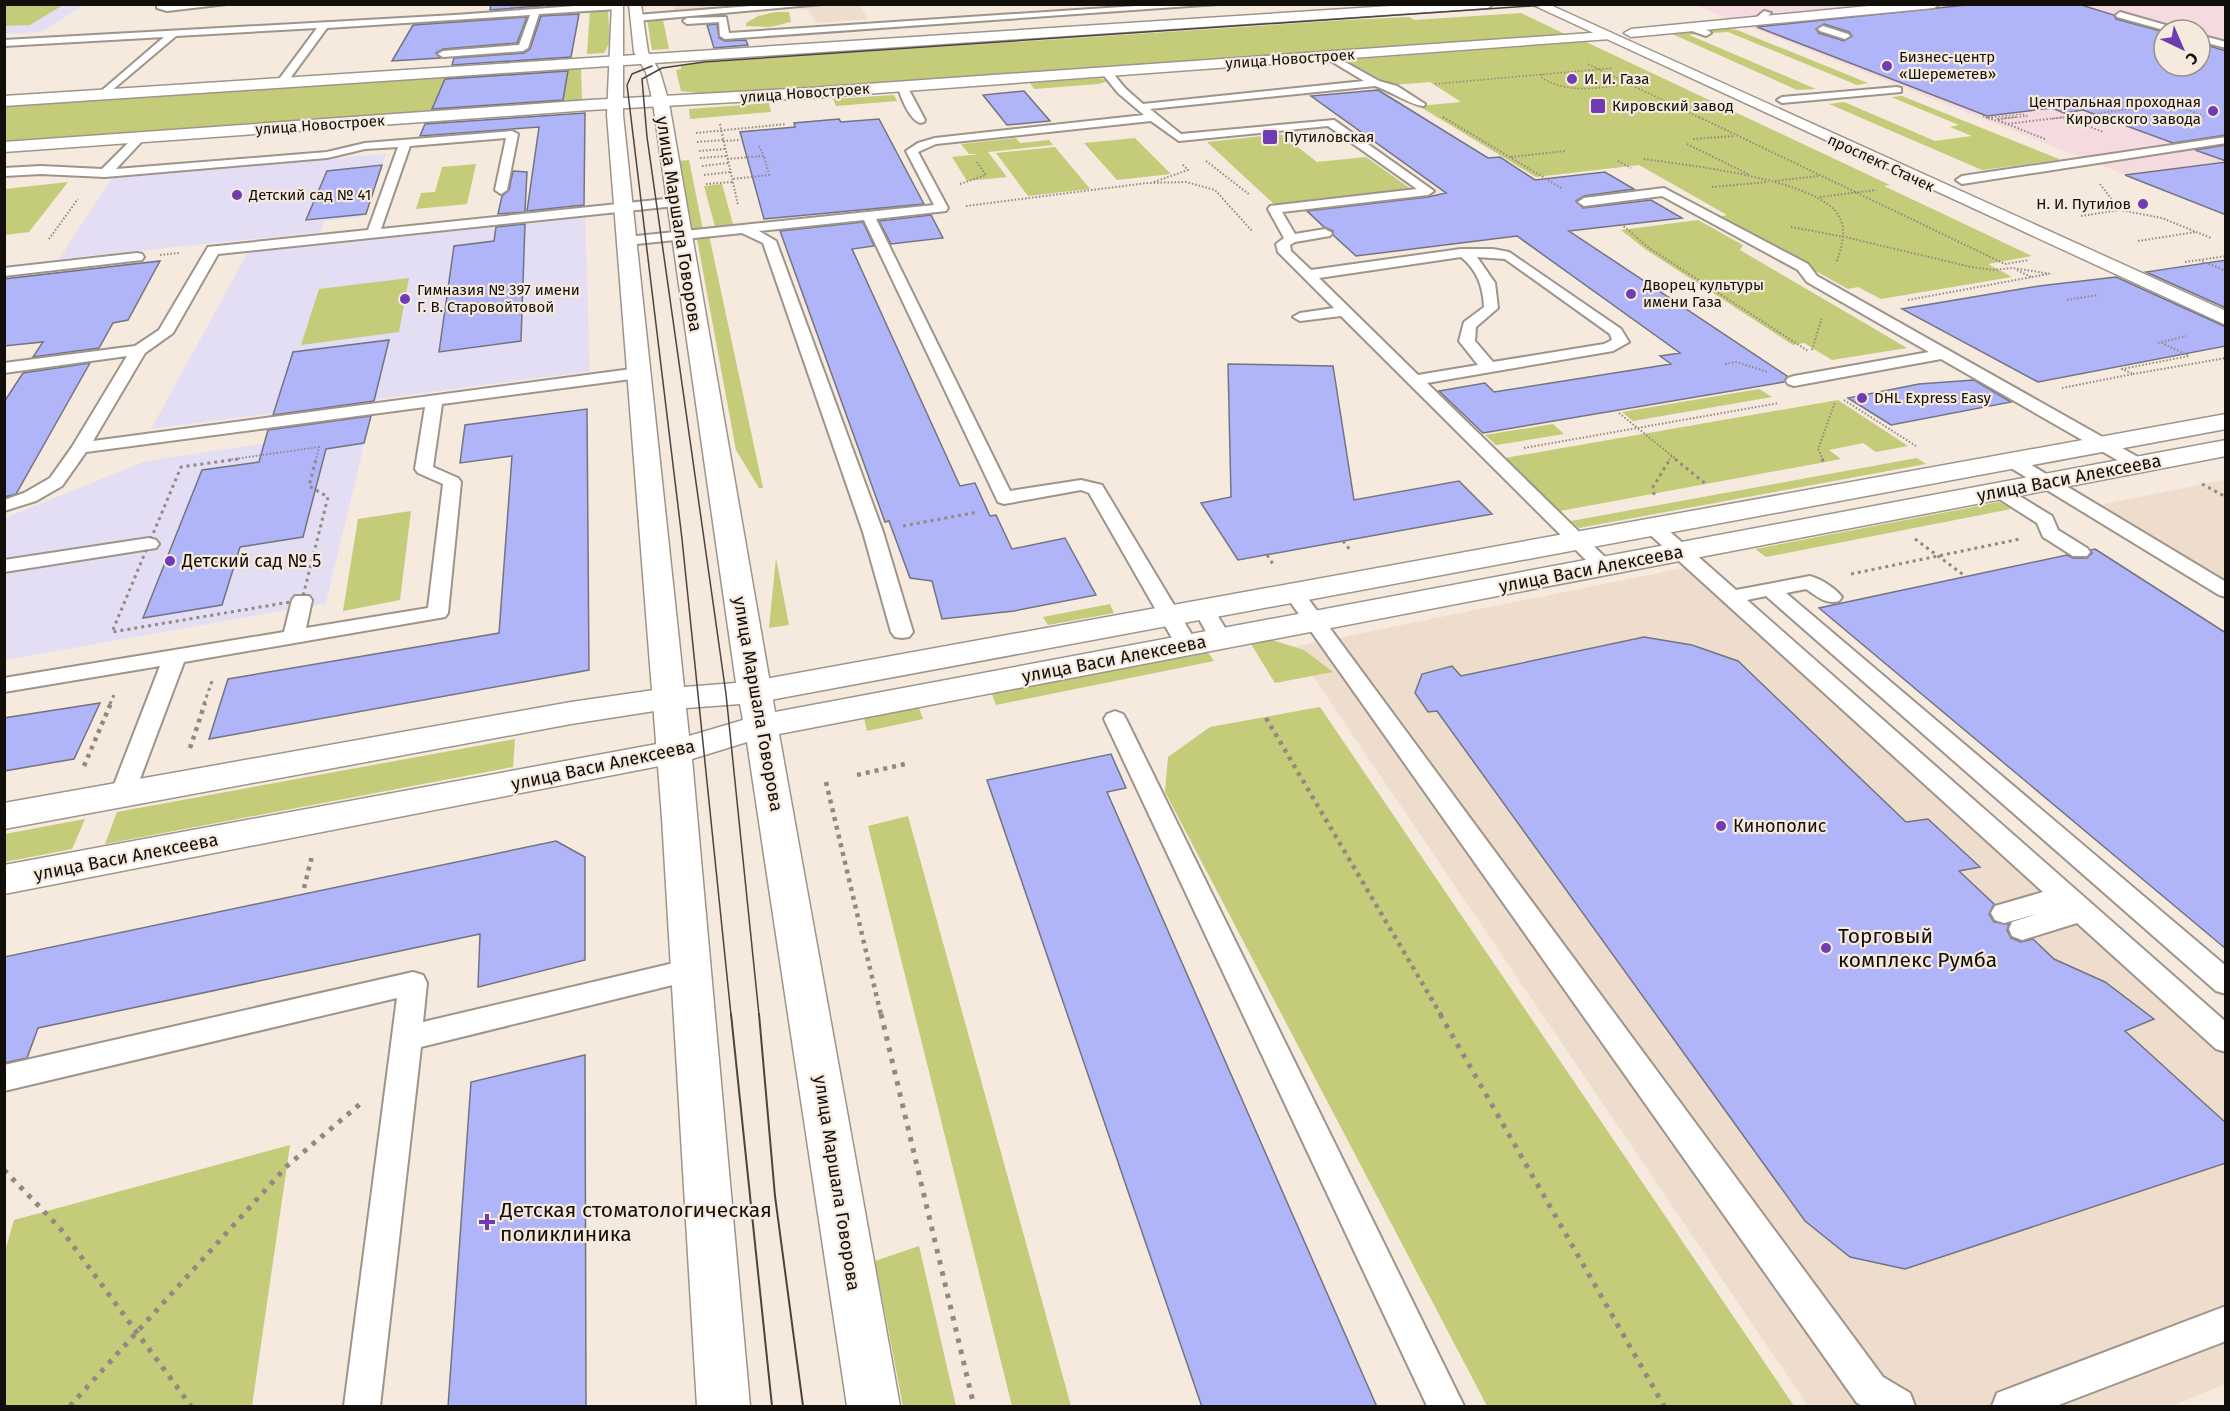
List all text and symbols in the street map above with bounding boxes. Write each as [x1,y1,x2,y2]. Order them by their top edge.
north arrow [2152,18,2212,78]
street label: улица Новостроек [1225,45,1355,72]
place label: Бизнес-центр «Шереметев» [1899,48,1996,83]
text: С [2182,48,2202,69]
marker: Бизнес-центр «Шереметев» [1880,59,1894,73]
place label: И. И. Газа [1584,70,1649,88]
marker: И. И. Газа [1565,72,1579,86]
street label: улица Новостроек [740,79,870,106]
place label: Центральная проходная Кировского завода [2029,93,2201,128]
marker: Кировский завод [1589,97,1607,115]
place label: Кировский завод [1612,97,1734,115]
marker: Центральная проходная Кировского завода [2206,104,2220,118]
street label: улица Новостроек [255,111,385,138]
street label: улица Маршала Говорова [651,115,707,333]
marker: Путиловская [1261,128,1279,146]
place label: Путиловская [1284,128,1374,146]
street label: проспект Стачек [1825,130,1937,196]
place label: Детский сад № 41 [248,186,371,204]
marker: Детский сад № 41 [230,188,244,202]
place label: Н. И. Путилов [2036,195,2131,213]
marker: Н. И. Путилов [2136,197,2150,211]
place label: Дворец культуры имени Газа [1642,276,1764,311]
place label: Гимназия № 397 имени Г. В. Старовойтовой [417,281,580,316]
marker: Дворец культуры имени Газа [1624,287,1638,301]
marker: Гимназия № 397 имени Г. В. Старовойтовой [398,292,412,306]
place label: DHL Express Easy [1874,389,1991,407]
marker: DHL Express Easy [1855,391,1869,405]
street label: улица Васи Алексеева [1975,449,2163,507]
street label: улица Васи Алексеева [1497,540,1685,598]
place label: Детский сад № 5 [181,550,321,572]
marker: Детский сад № 5 [163,554,177,568]
street label: улица Маршала Говорова [728,595,788,813]
street label: улица Васи Алексеева [1020,630,1208,688]
street label: улица Васи Алексеева [509,735,697,795]
place label: Кинополис [1733,815,1827,837]
marker: Кинополис [1714,819,1728,833]
street label: улица Васи Алексеева [32,828,220,886]
place label: Торговый комплекс Румба [1838,923,1997,973]
marker: Торговый комплекс Румба [1819,941,1833,955]
street label: улица Маршала Говорова [809,1074,865,1292]
place label: Детская стоматологическая поликлиника [499,1197,772,1247]
marker: Детская стоматологическая поликлиника [478,1213,496,1231]

